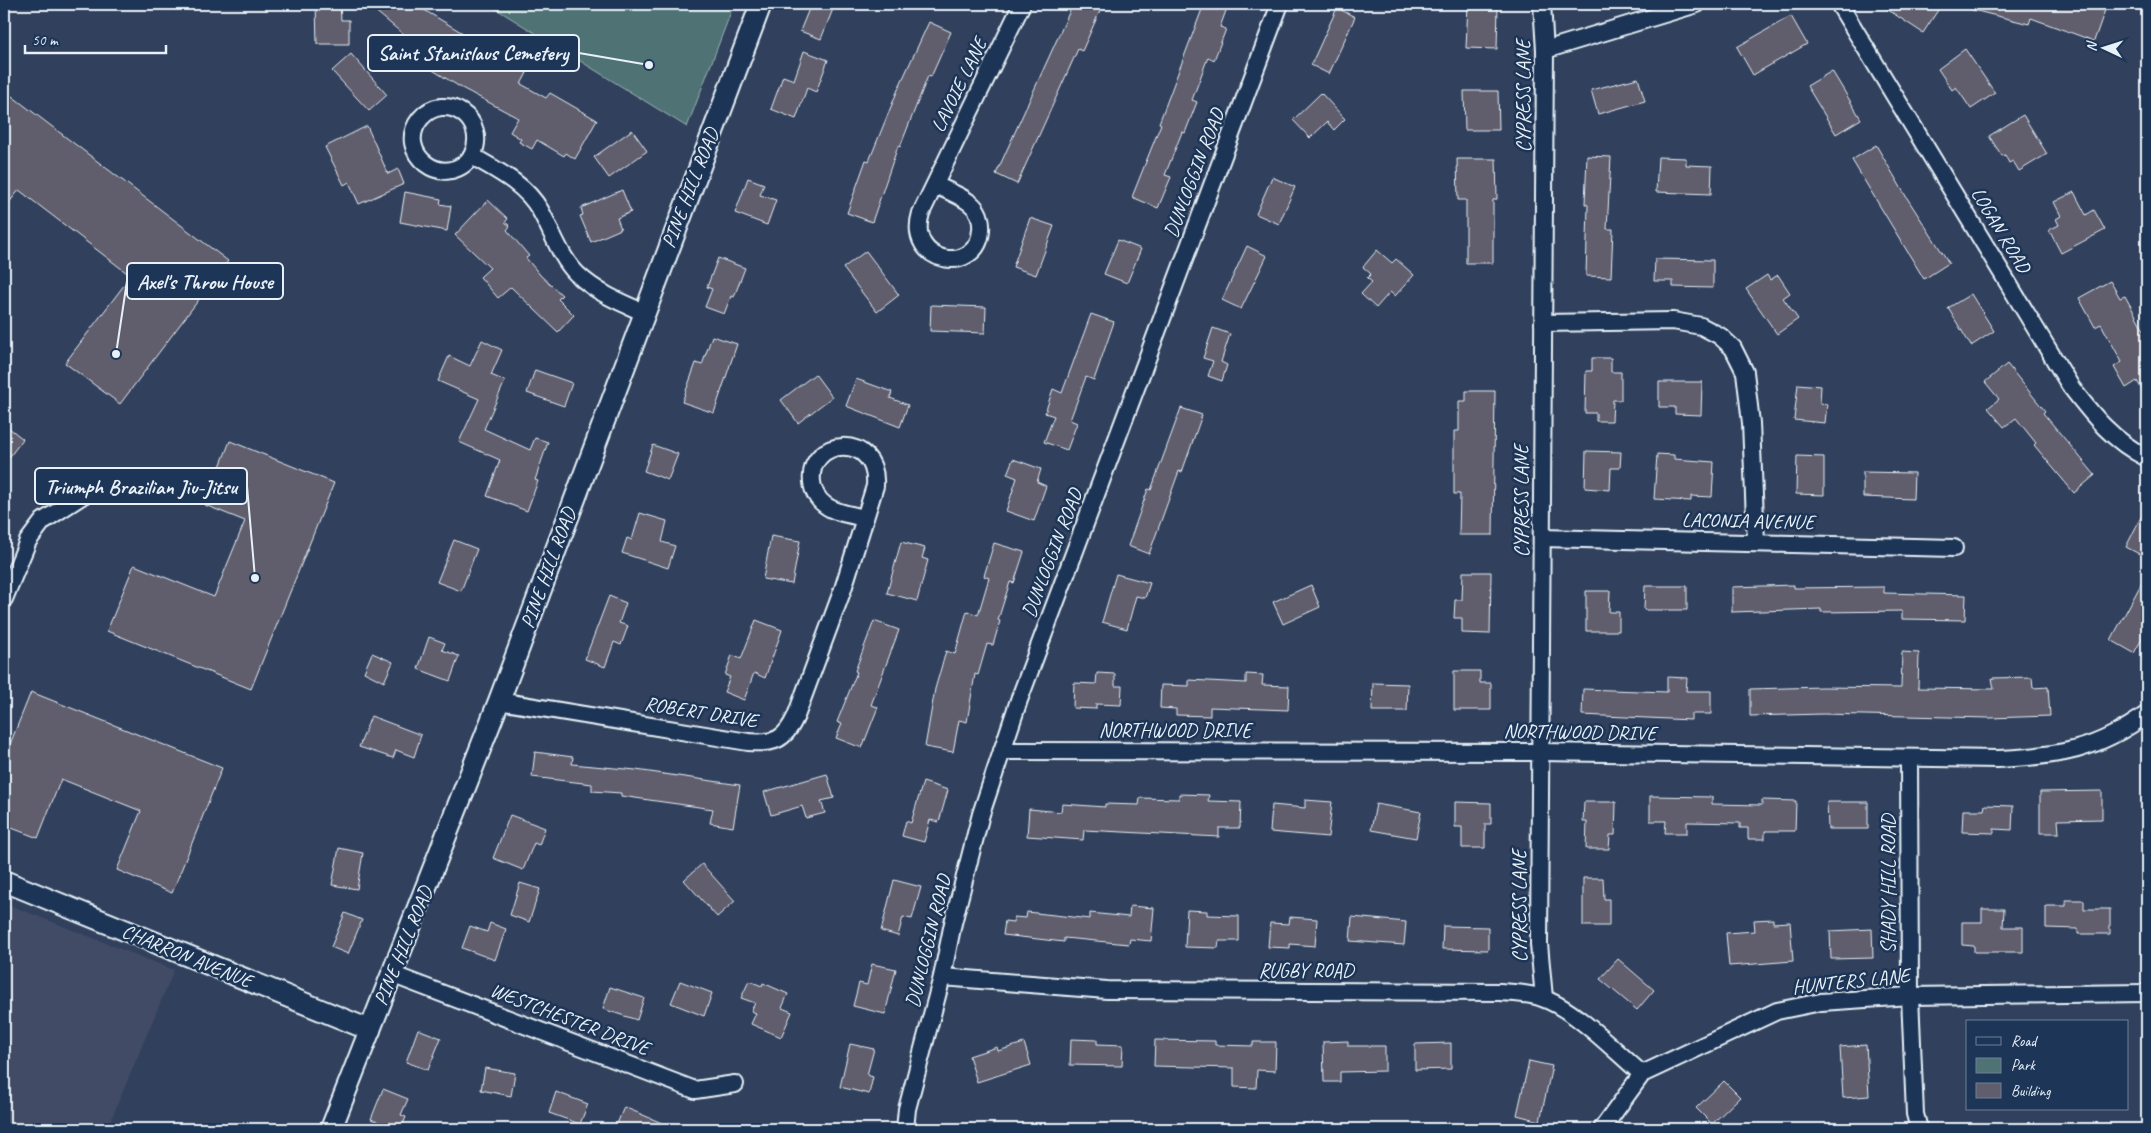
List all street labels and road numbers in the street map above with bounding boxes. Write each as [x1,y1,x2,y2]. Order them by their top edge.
street label: LAVOIE LANE [925,31,994,136]
street label: CYPRESS LANE [1511,37,1536,152]
street label: DUNLOGGIN ROAD [1158,104,1230,241]
street label: PINE HILL ROAD [656,123,725,251]
street label: LOGAN ROAD [1966,183,2037,279]
street label: CYPRESS LANE [1509,442,1534,557]
street label: DUNLOGGIN ROAD [1016,484,1088,621]
street label: PINE HILL ROAD [515,503,582,631]
street label: LACONIA AVENUE [1681,507,1818,535]
street label: ROBERT DRIVE [643,691,761,734]
street label: NORTHWOOD DRIVE [1099,718,1254,743]
street label: NORTHWOOD DRIVE [1503,718,1660,746]
street label: SHADY HILL ROAD [1876,812,1901,954]
street label: CYPRESS LANE [1507,847,1532,962]
street label: DUNLOGGIN ROAD [899,871,957,1010]
street label: PINE HILL ROAD [368,882,439,1009]
street label: CHARRON AVENUE [118,918,259,995]
street label: RUGBY ROAD [1259,958,1356,983]
street label: HUNTERS LANE [1791,962,1913,1000]
street label: WESTCHESTER DRIVE [487,977,656,1062]

